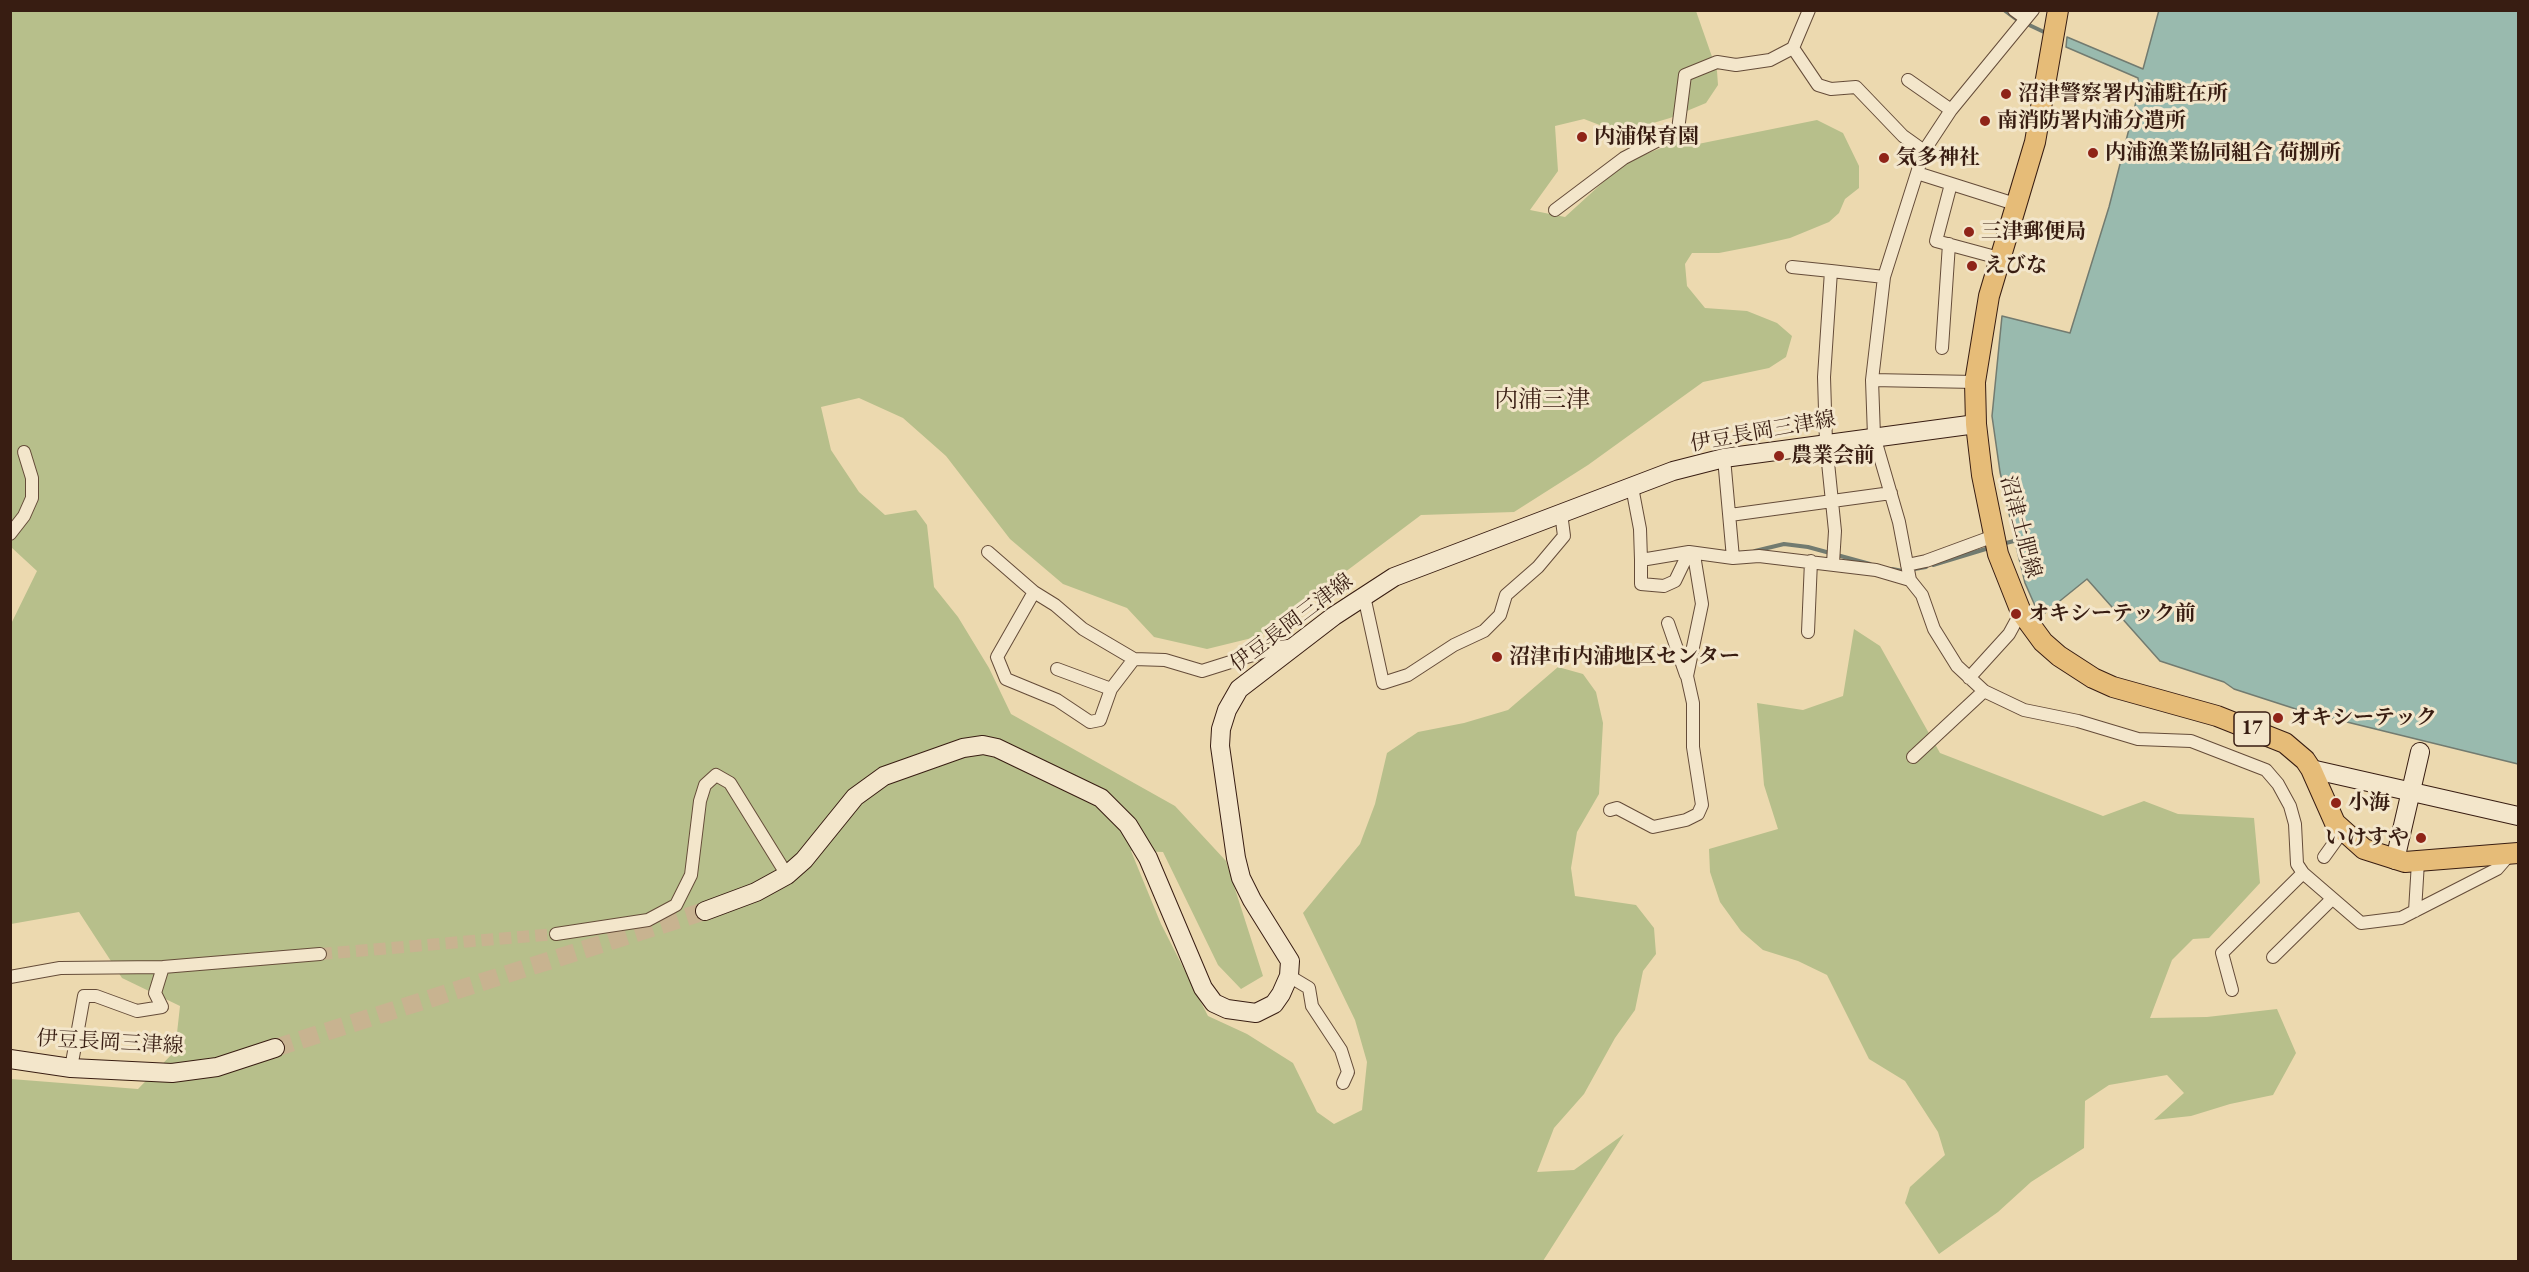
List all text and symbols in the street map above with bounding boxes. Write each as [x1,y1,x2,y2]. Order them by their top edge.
place label: 沼津警察署内浦駐在所 [2018,81,2228,107]
marker: 沼津警察署内浦駐在所 [1999,87,2013,101]
place label: 南消防署内浦分遣所 [1997,108,2186,134]
marker: 南消防署内浦分遣所 [1978,114,1992,128]
place label: 内浦保育園 [1594,124,1699,150]
marker: 内浦保育園 [1575,130,1589,144]
place label: 内浦漁業協同組合 荷捌所 [2105,140,2341,166]
place label: 気多神社 [1896,145,1980,171]
marker: 内浦漁業協同組合 荷捌所 [2086,146,2100,160]
marker: 気多神社 [1877,151,1891,165]
place label: 三津郵便局 [1981,219,2086,245]
marker: 三津郵便局 [1962,225,1976,239]
place label: えびな [1984,253,2047,279]
marker: えびな [1965,259,1979,273]
district label: 内浦三津 [1494,386,1590,414]
street label: 伊豆長岡三津線 [1688,407,1838,457]
place label: 農業会前 [1791,443,1875,469]
marker: 農業会前 [1772,449,1786,463]
street label: 沼津土肥線 [1994,473,2046,581]
street label: 伊豆長岡三津線 [1226,569,1358,677]
place label: オキシーテック前 [2028,601,2196,627]
marker: オキシーテック前 [2009,607,2023,621]
place label: 沼津市内浦地区センター [1509,644,1740,670]
marker: 沼津市内浦地区センター [1490,650,1504,664]
place label: オキシーテック [2290,705,2437,731]
marker: オキシーテック [2271,711,2285,725]
road number: 17 [2234,712,2270,746]
place label: 小海 [2348,790,2390,816]
marker: 小海 [2329,796,2343,810]
place label: いけすや [2325,825,2409,851]
marker: いけすや [2414,831,2428,845]
street label: 伊豆長岡三津線 [36,1027,184,1059]

